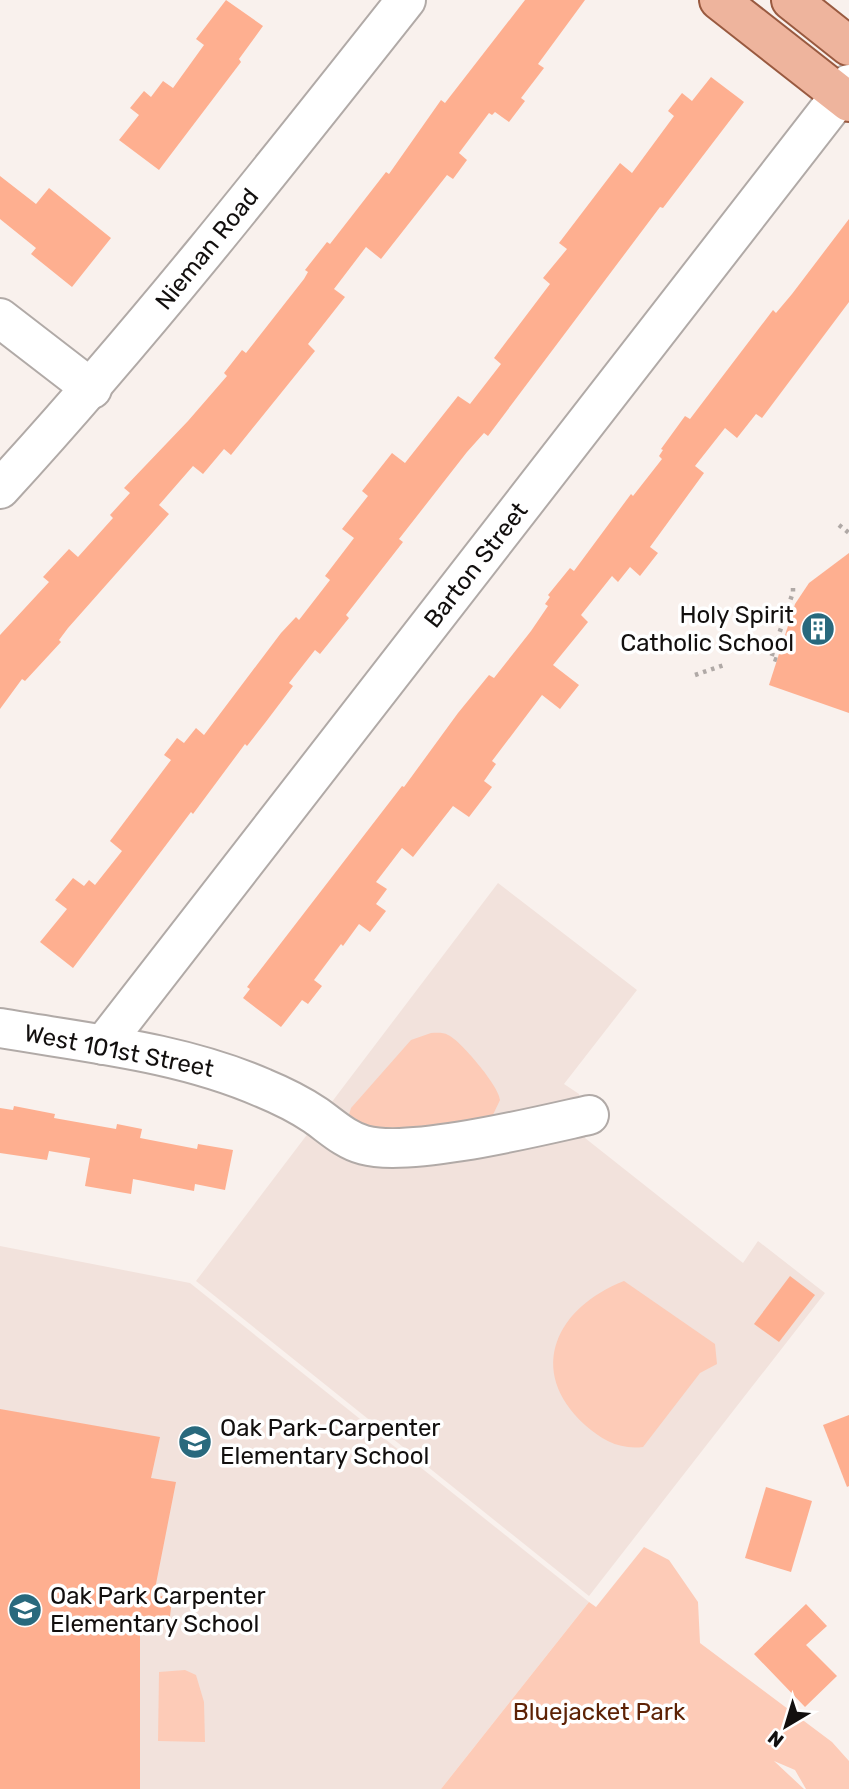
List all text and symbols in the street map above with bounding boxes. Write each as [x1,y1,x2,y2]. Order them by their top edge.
street label: Nieman Road [150,183,264,315]
street label: Barton Street [418,497,534,633]
place label: Holy Spirit Catholic School [620,601,794,657]
building icon: Holy Spirit Catholic School [799,610,837,648]
street label: West 101st Street [22,1019,216,1083]
place label: Oak Park-Carpenter Elementary School [220,1414,440,1470]
school or university icon: Oak Park-Carpenter Elementary School [176,1423,214,1461]
place label: Oak Park Carpenter Elementary School [50,1582,266,1638]
school or university icon: Oak Park Carpenter Elementary School [6,1591,44,1629]
north arrow [751,1691,821,1761]
park label: Bluejacket Park [513,1698,686,1726]
text: N [763,1726,788,1752]

